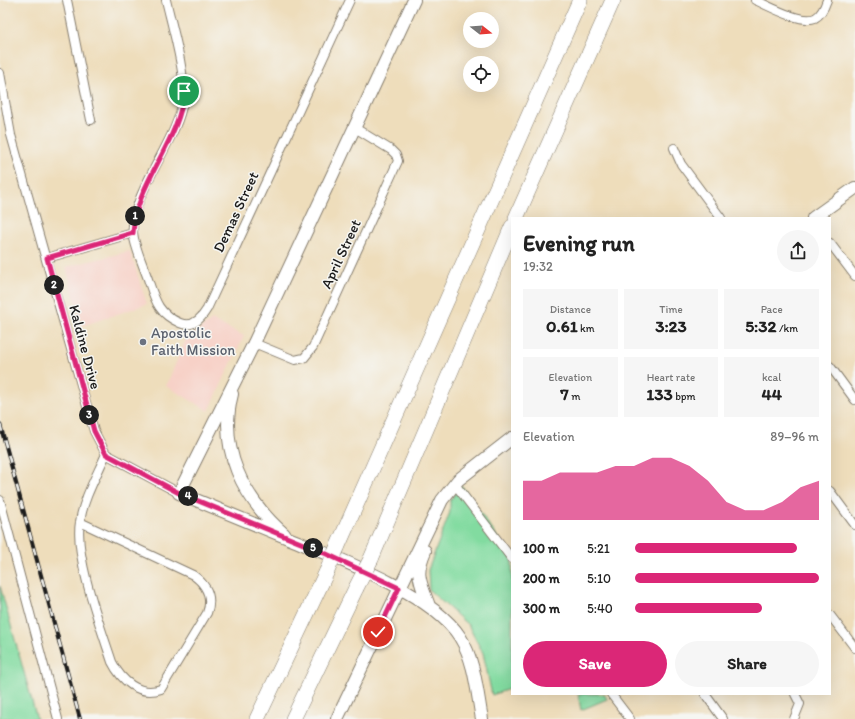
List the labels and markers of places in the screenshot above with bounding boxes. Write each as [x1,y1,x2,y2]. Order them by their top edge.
pin [167,74,201,108]
pin: 1 [125,206,145,226]
pin: 2 [44,275,64,295]
place label: Apostolic Faith Mission [151,324,235,359]
marker: Apostolic Faith Mission [138,337,148,347]
pin: 3 [79,405,99,425]
pin: 4 [178,486,198,506]
pin: 5 [303,538,323,558]
pin [361,615,395,649]

